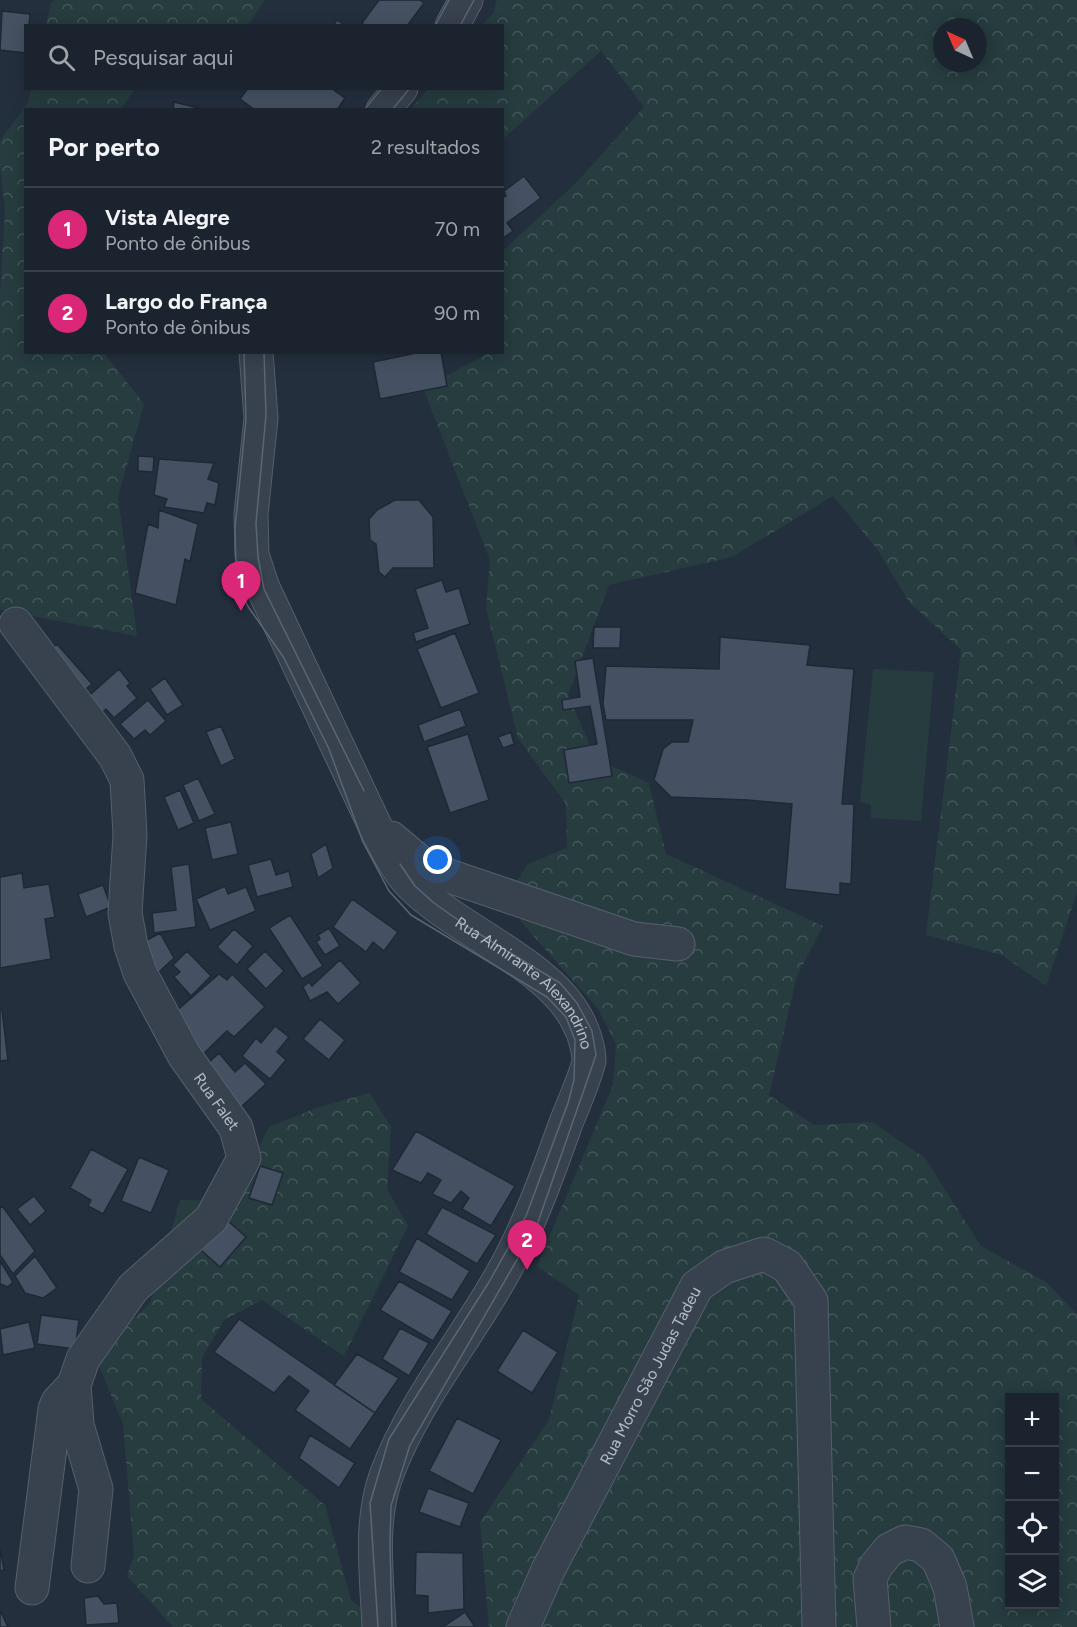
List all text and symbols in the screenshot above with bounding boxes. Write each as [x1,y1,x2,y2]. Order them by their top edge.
north arrow [933,18,987,72]
search box [24,24,504,90]
icon: search [45,41,78,74]
text: Pesquisar aqui [93,44,234,71]
text: Por perto [48,131,160,163]
text: 2 resultados [371,135,480,159]
text: Vista Alegre [105,204,230,231]
text: 1 [63,217,72,241]
text: 70 m [434,217,480,241]
text: Ponto de ônibus [105,231,250,255]
text: Largo do França [105,288,268,315]
text: 2 [62,301,73,325]
text: 90 m [434,301,480,325]
text: Ponto de ônibus [105,315,250,339]
pin: 1 [222,562,260,611]
your location [423,845,452,874]
street label: Rua Almirante Alexandrino [452,913,596,1051]
street label: Rua Falet [190,1069,244,1134]
pin: 2 [508,1220,546,1270]
street label: Rua Morro São Judas Tadeu [596,1283,705,1468]
map controls [1005,1393,1059,1609]
button: + [1005,1393,1059,1447]
button: − [1005,1447,1059,1501]
button: locate [1005,1501,1059,1555]
button: layers [1005,1555,1059,1609]

